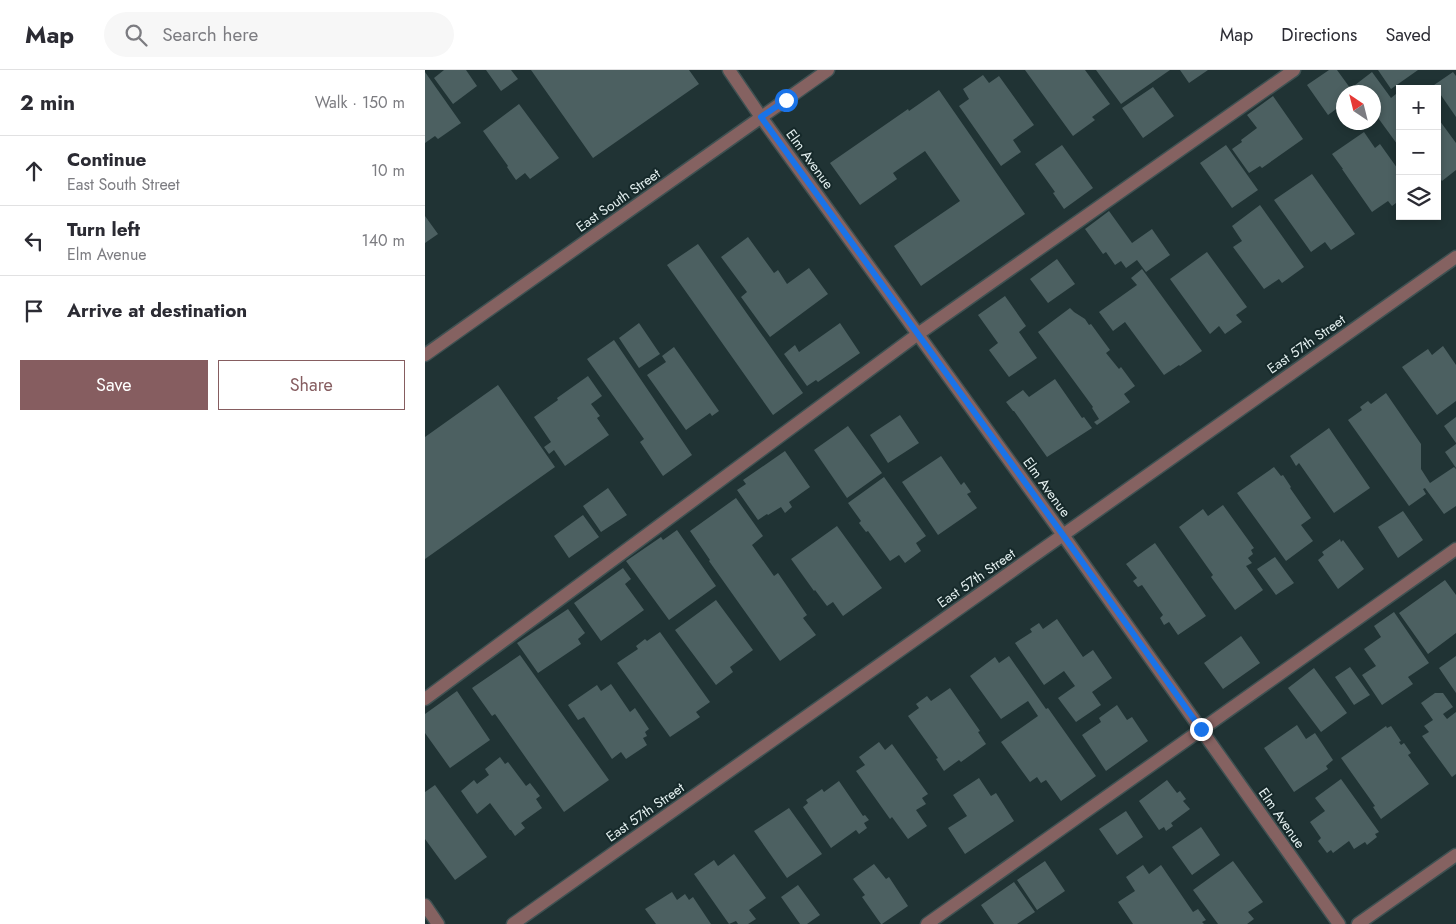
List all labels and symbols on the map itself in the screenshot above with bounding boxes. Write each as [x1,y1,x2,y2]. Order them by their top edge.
north arrow [1336,85,1381,130]
route start [775,89,798,112]
street label: Elm Avenue [781,125,839,193]
street label: East South Street [572,163,665,236]
street label: East 57th Street [1263,309,1350,378]
street label: Elm Avenue [1018,453,1076,521]
street label: East 57th Street [933,543,1020,612]
route end [1190,718,1213,741]
street label: East 57th Street [602,777,689,846]
street label: Elm Avenue [1254,784,1310,852]

